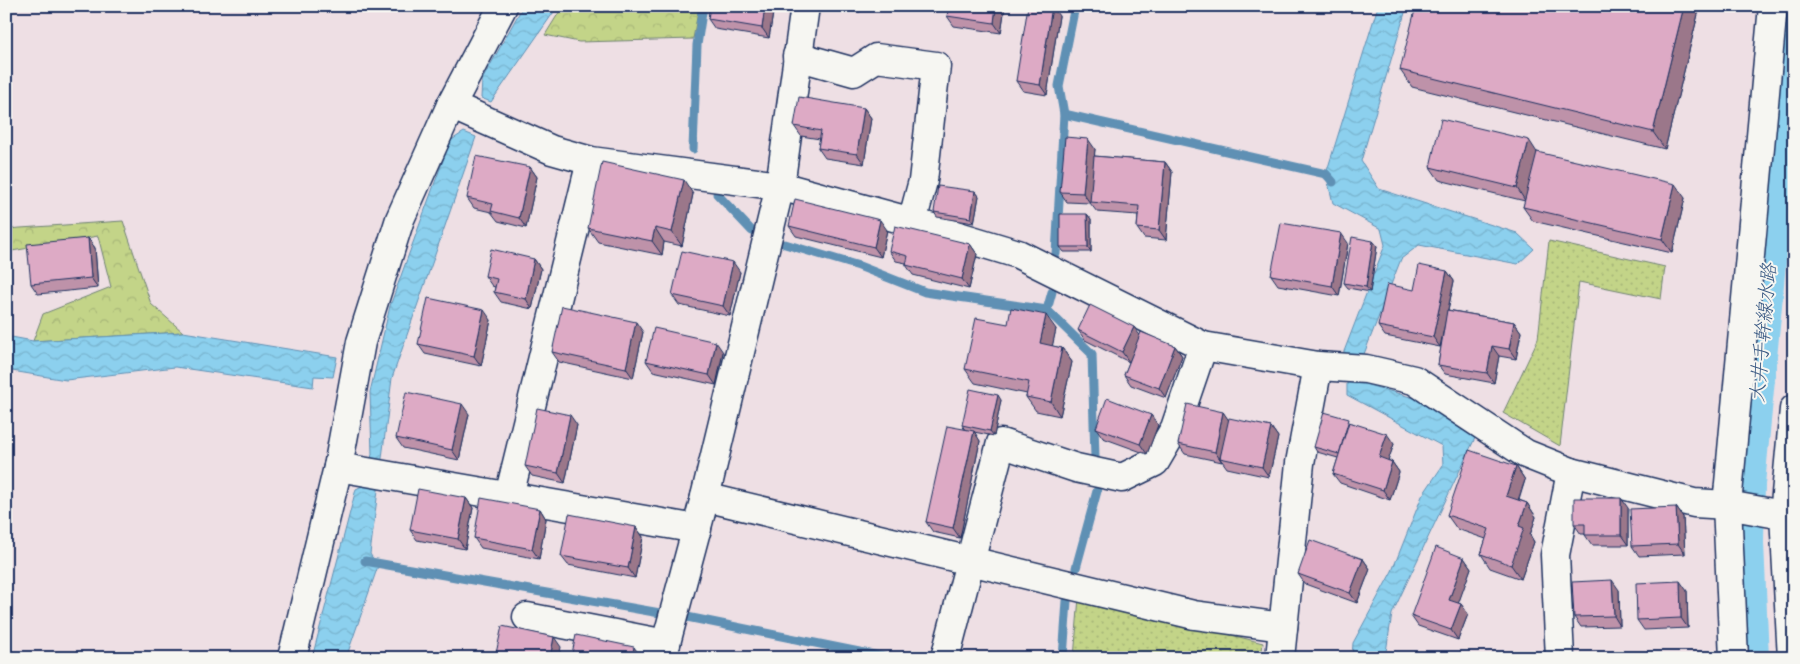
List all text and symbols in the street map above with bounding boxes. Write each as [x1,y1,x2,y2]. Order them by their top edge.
water label: 大井手幹線水路 [1745,261,1781,404]

